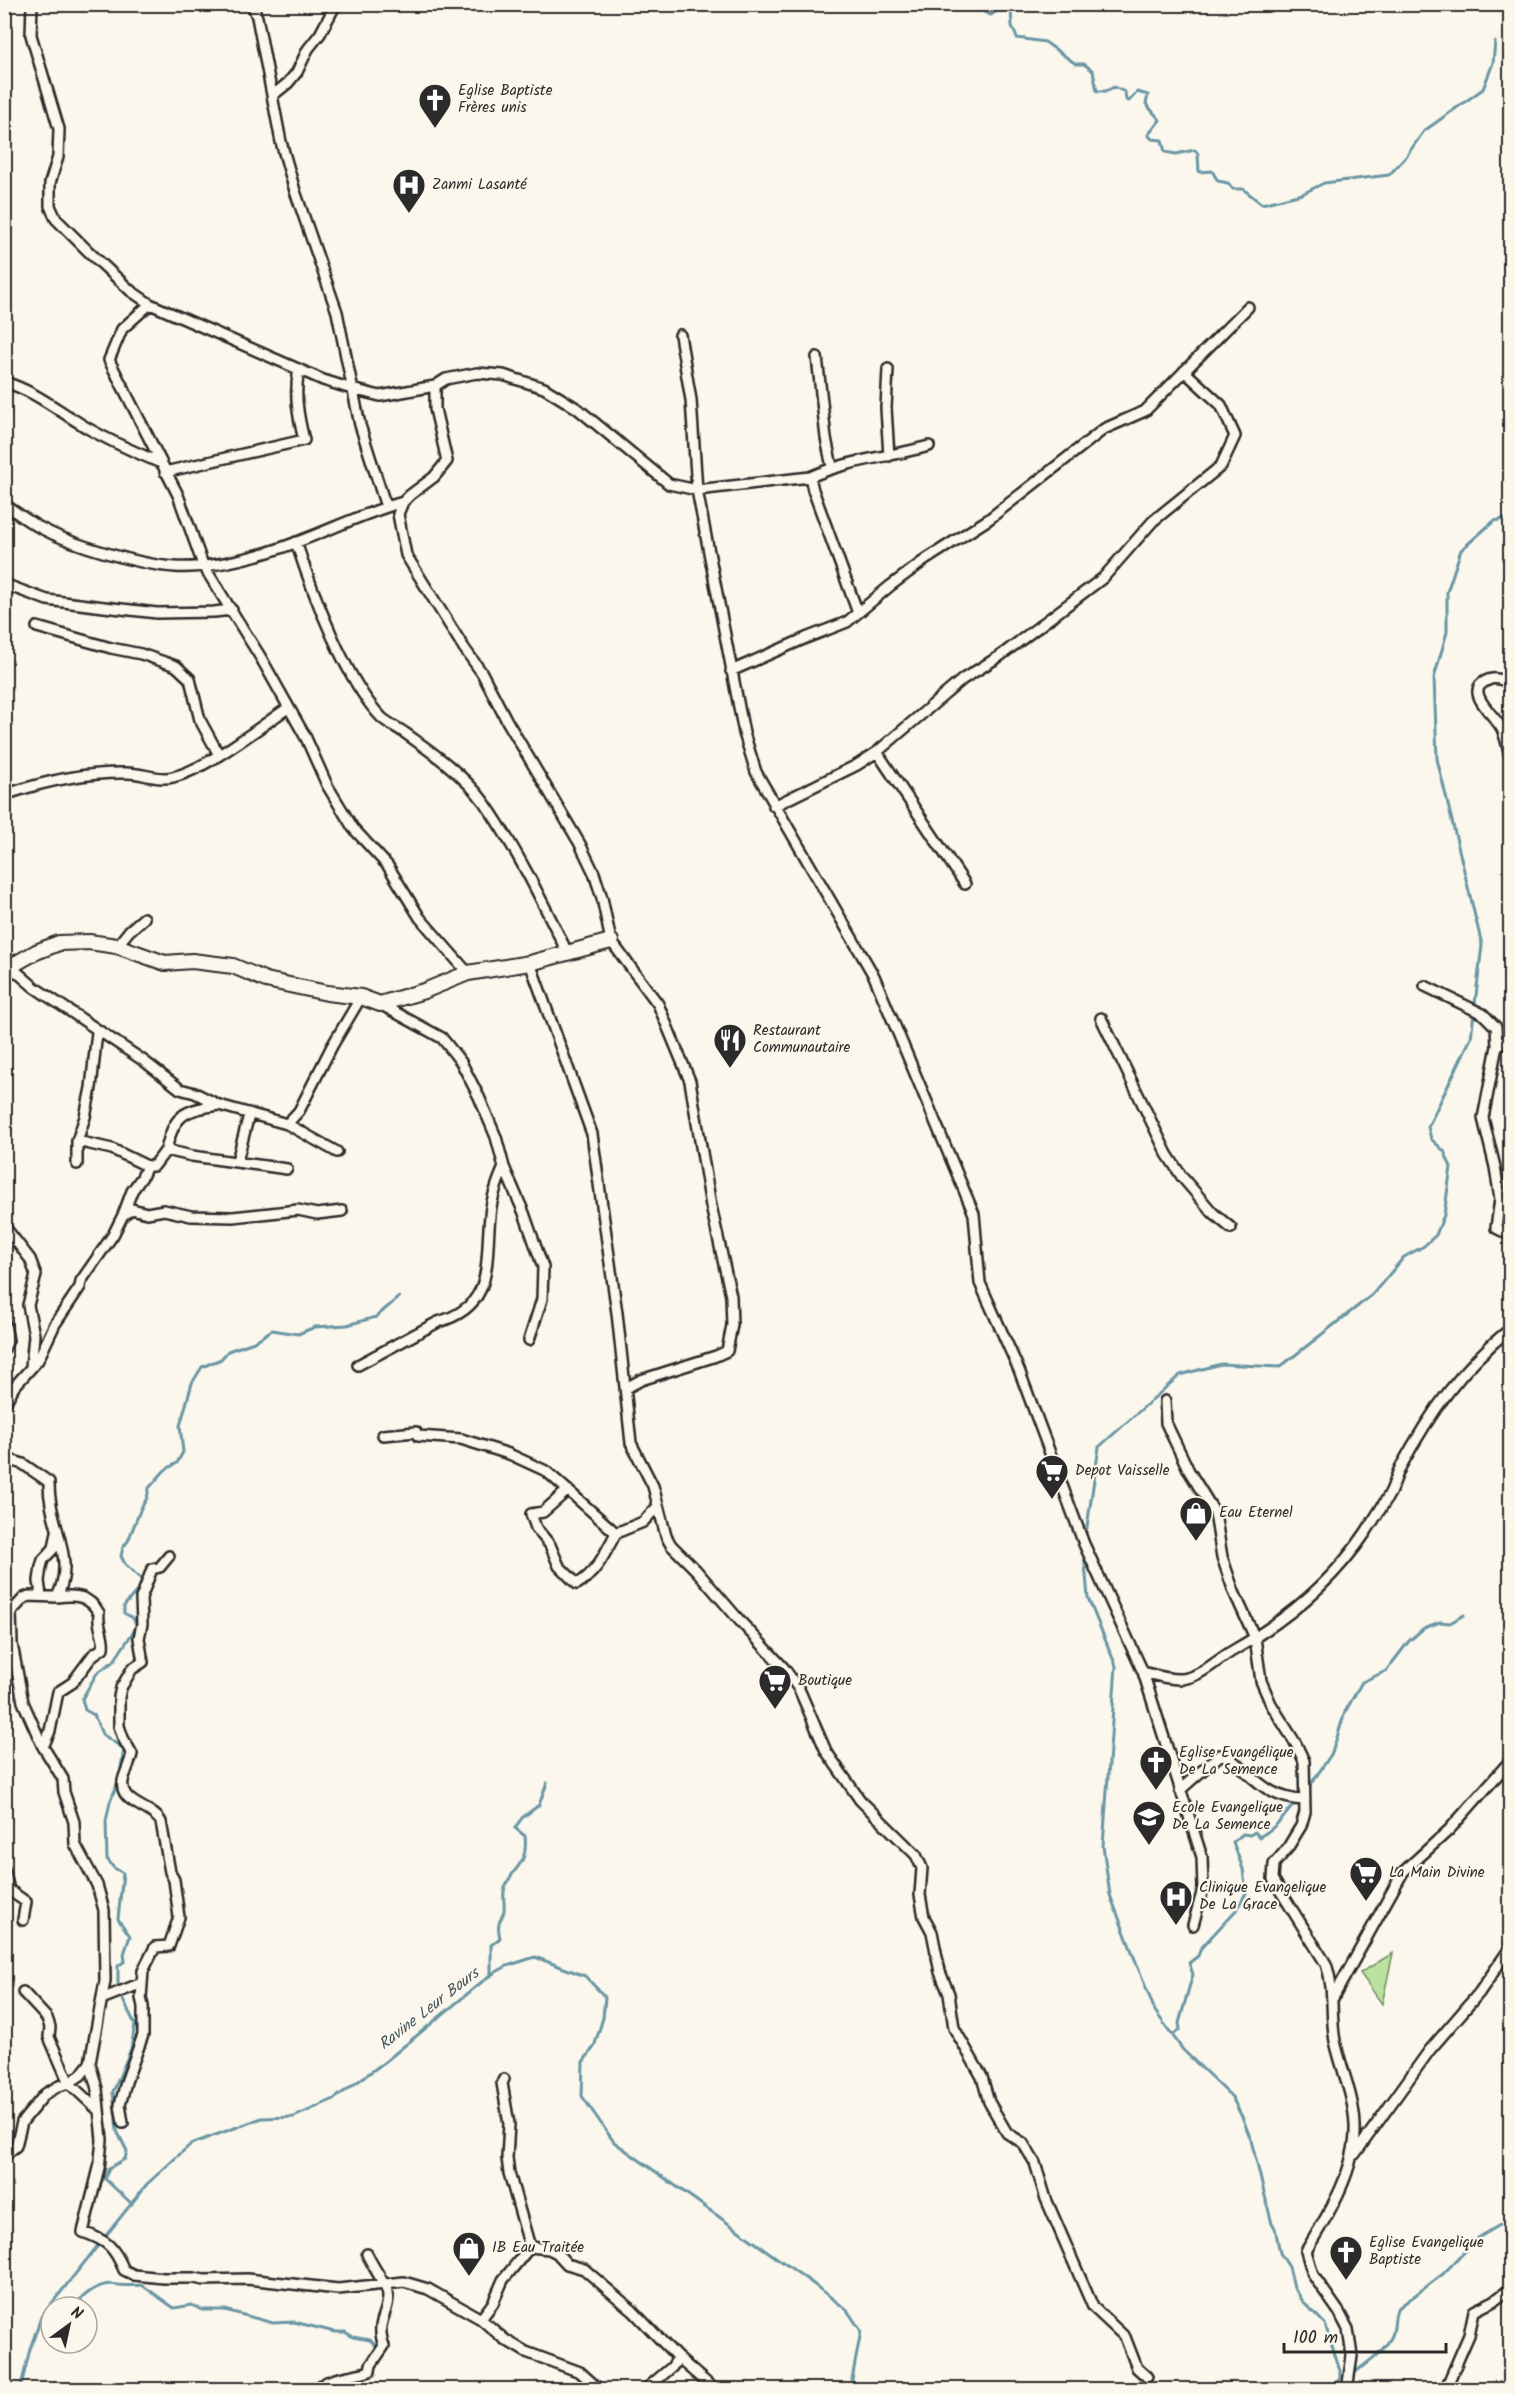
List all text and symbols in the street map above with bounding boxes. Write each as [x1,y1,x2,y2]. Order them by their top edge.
place label: Eglise Baptiste Frères unis [458,79,553,120]
church icon: Eglise Baptiste Frères unis [417,82,453,129]
hospital icon: Zanmi Lasanté [391,167,427,214]
place label: Zanmi Lasanté [432,173,528,197]
place label: Restaurant Communautaire [753,1019,850,1060]
restaurant icon: Restaurant Communautaire [712,1022,748,1069]
supermarket icon: Depot Vaisselle [1034,1453,1070,1500]
place label: Depot Vaisselle [1075,1459,1170,1483]
shop icon: Eau Eternel [1178,1495,1214,1542]
place label: Eau Eternel [1219,1501,1293,1525]
supermarket icon: Boutique [757,1663,793,1710]
place label: Boutique [798,1669,852,1693]
place label: Eglise Evangélique De La Semence [1179,1741,1294,1782]
church icon: Eglise Evangélique De La Semence [1138,1744,1174,1791]
place label: Ecole Evangelique De La Semence [1172,1796,1283,1837]
school or university icon: Ecole Evangelique De La Semence [1131,1799,1167,1846]
supermarket icon: La Main Divine [1348,1855,1384,1902]
place label: La Main Divine [1389,1861,1485,1885]
place label: Clinique Evangelique De La Grace [1199,1876,1326,1917]
hospital icon: Clinique Evangelique De La Grace [1158,1879,1194,1926]
water label: Ravine Leur Bours [373,1960,487,2056]
shop icon: IB Eau Traitée [451,2230,487,2277]
place label: Eglise Evangelique Baptiste [1369,2231,1484,2272]
church icon: Eglise Evangelique Baptiste [1328,2234,1364,2281]
place label: IB Eau Traitée [492,2236,584,2260]
north arrow [39,2295,99,2355]
text: N [65,2300,87,2327]
scale bar [1284,2316,1446,2354]
text: 100 m [1293,2324,1338,2353]

